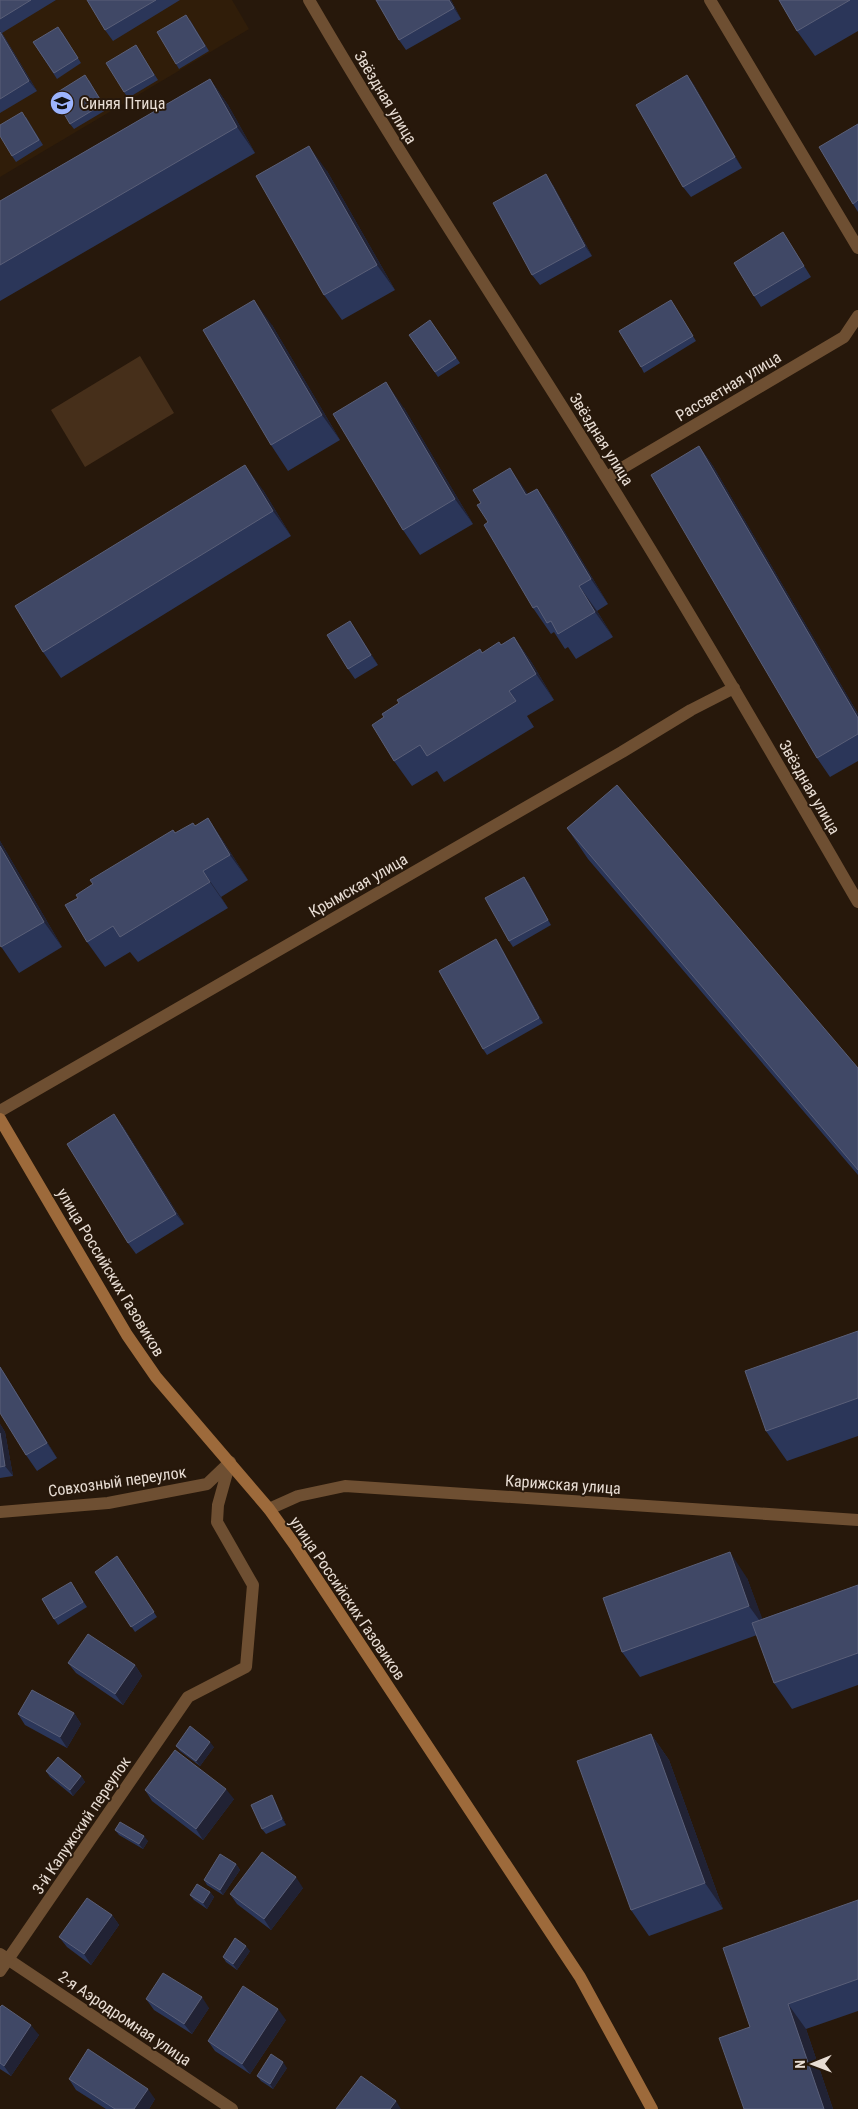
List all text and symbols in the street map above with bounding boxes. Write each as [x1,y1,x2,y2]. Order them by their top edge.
street label: Звёздная улица [350,47,421,147]
school or university icon: Синяя Птица [49,90,75,116]
place label: Синяя Птица [80,94,165,113]
street label: Рассветная улица [672,348,784,425]
street label: Звёздная улица [566,390,638,489]
street label: Звёздная улица [775,737,844,838]
street label: Крымская улица [306,850,411,921]
street label: улица Российских Газовиков [53,1185,168,1360]
street label: Совхозный переулок [47,1462,188,1501]
street label: Карижская улица [504,1471,621,1498]
street label: улица Российских Газовиков [286,1513,409,1684]
street label: 3-й Калужский переулок [28,1753,135,1898]
street label: 2-я Аэродромная улица [55,1967,195,2070]
north arrow [788,2039,838,2089]
text: N [792,2060,808,2069]

